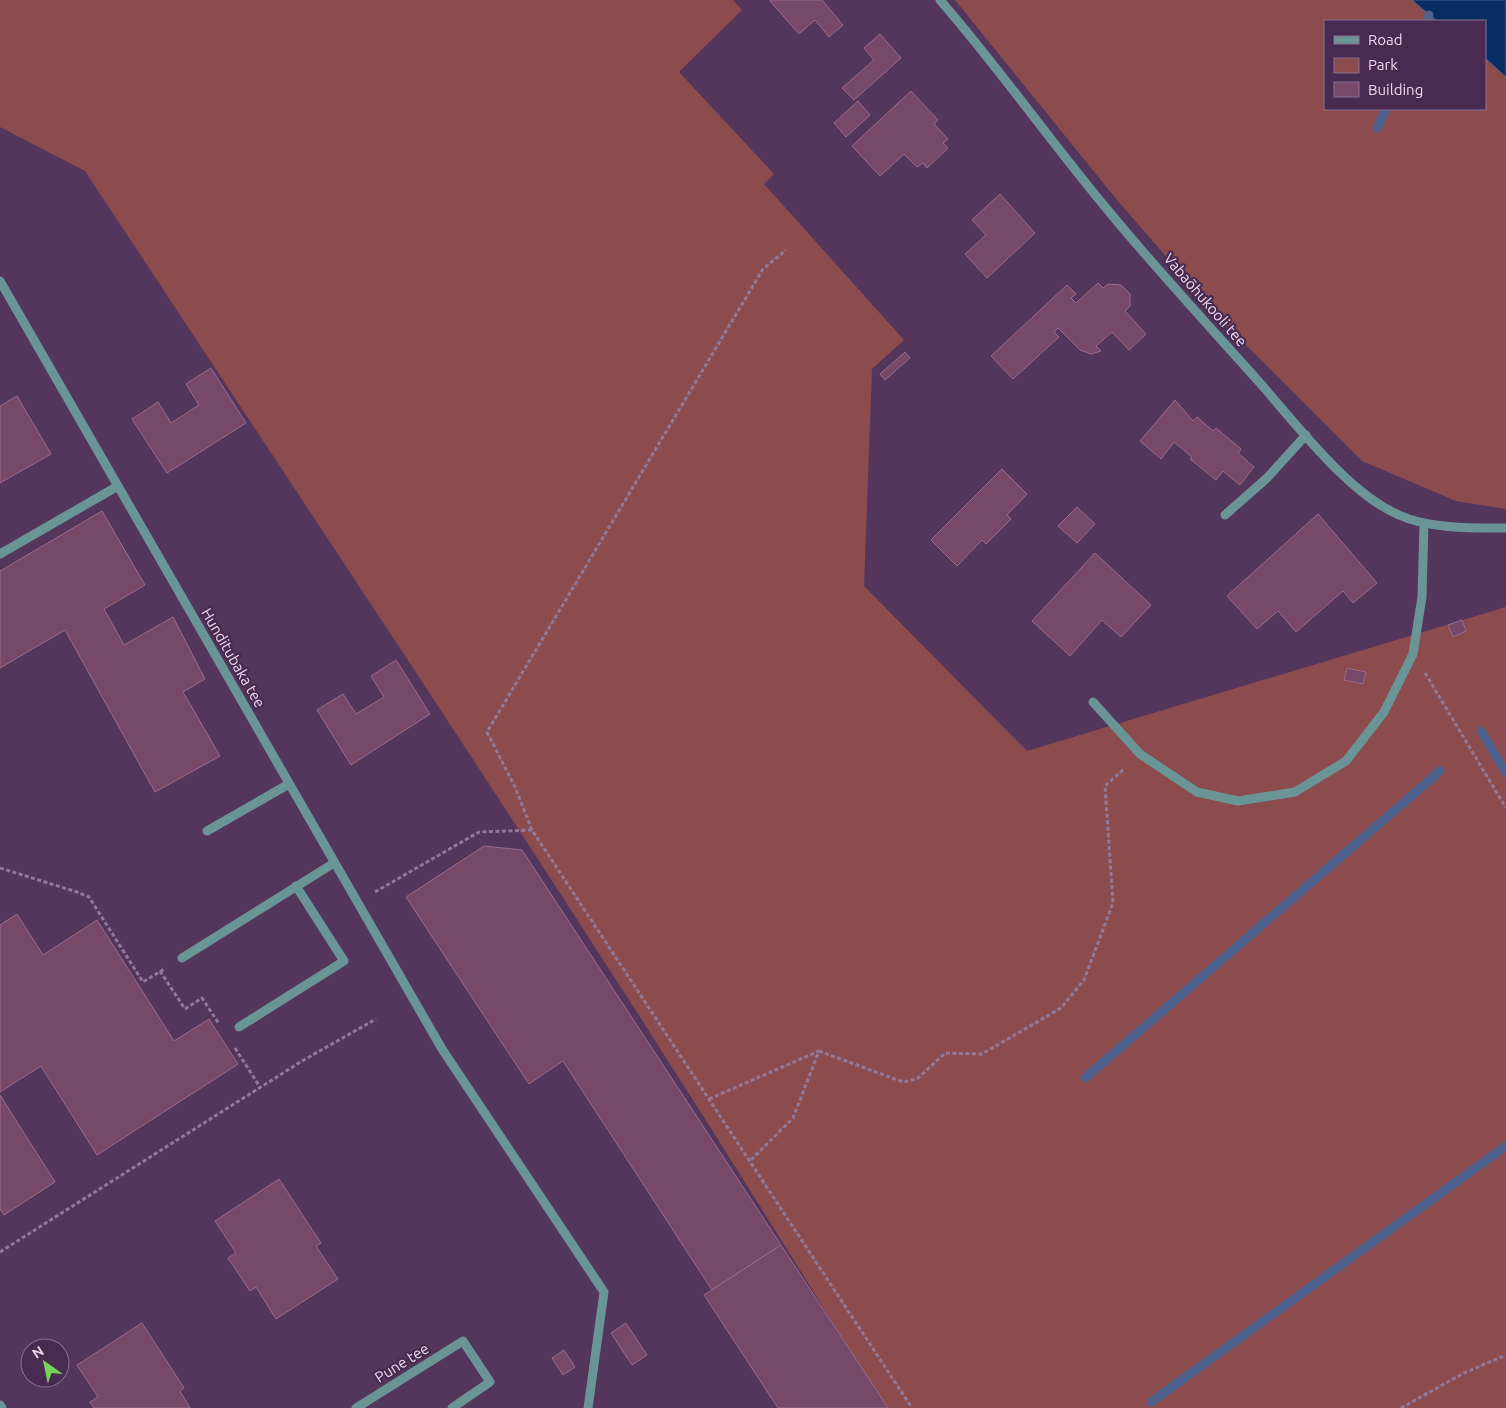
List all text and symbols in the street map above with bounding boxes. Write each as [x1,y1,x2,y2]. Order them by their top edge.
legend [1324,20,1486,110]
text: Road [1368,31,1403,48]
text: Park [1368,56,1398,73]
text: Building [1368,81,1423,98]
street label: Vabaõhukooli tee [1160,250,1250,350]
street label: Hunditubaka tee [198,605,269,711]
north arrow [20,1338,70,1388]
street label: Pune tee [372,1339,432,1386]
text: N [29,1343,47,1362]

